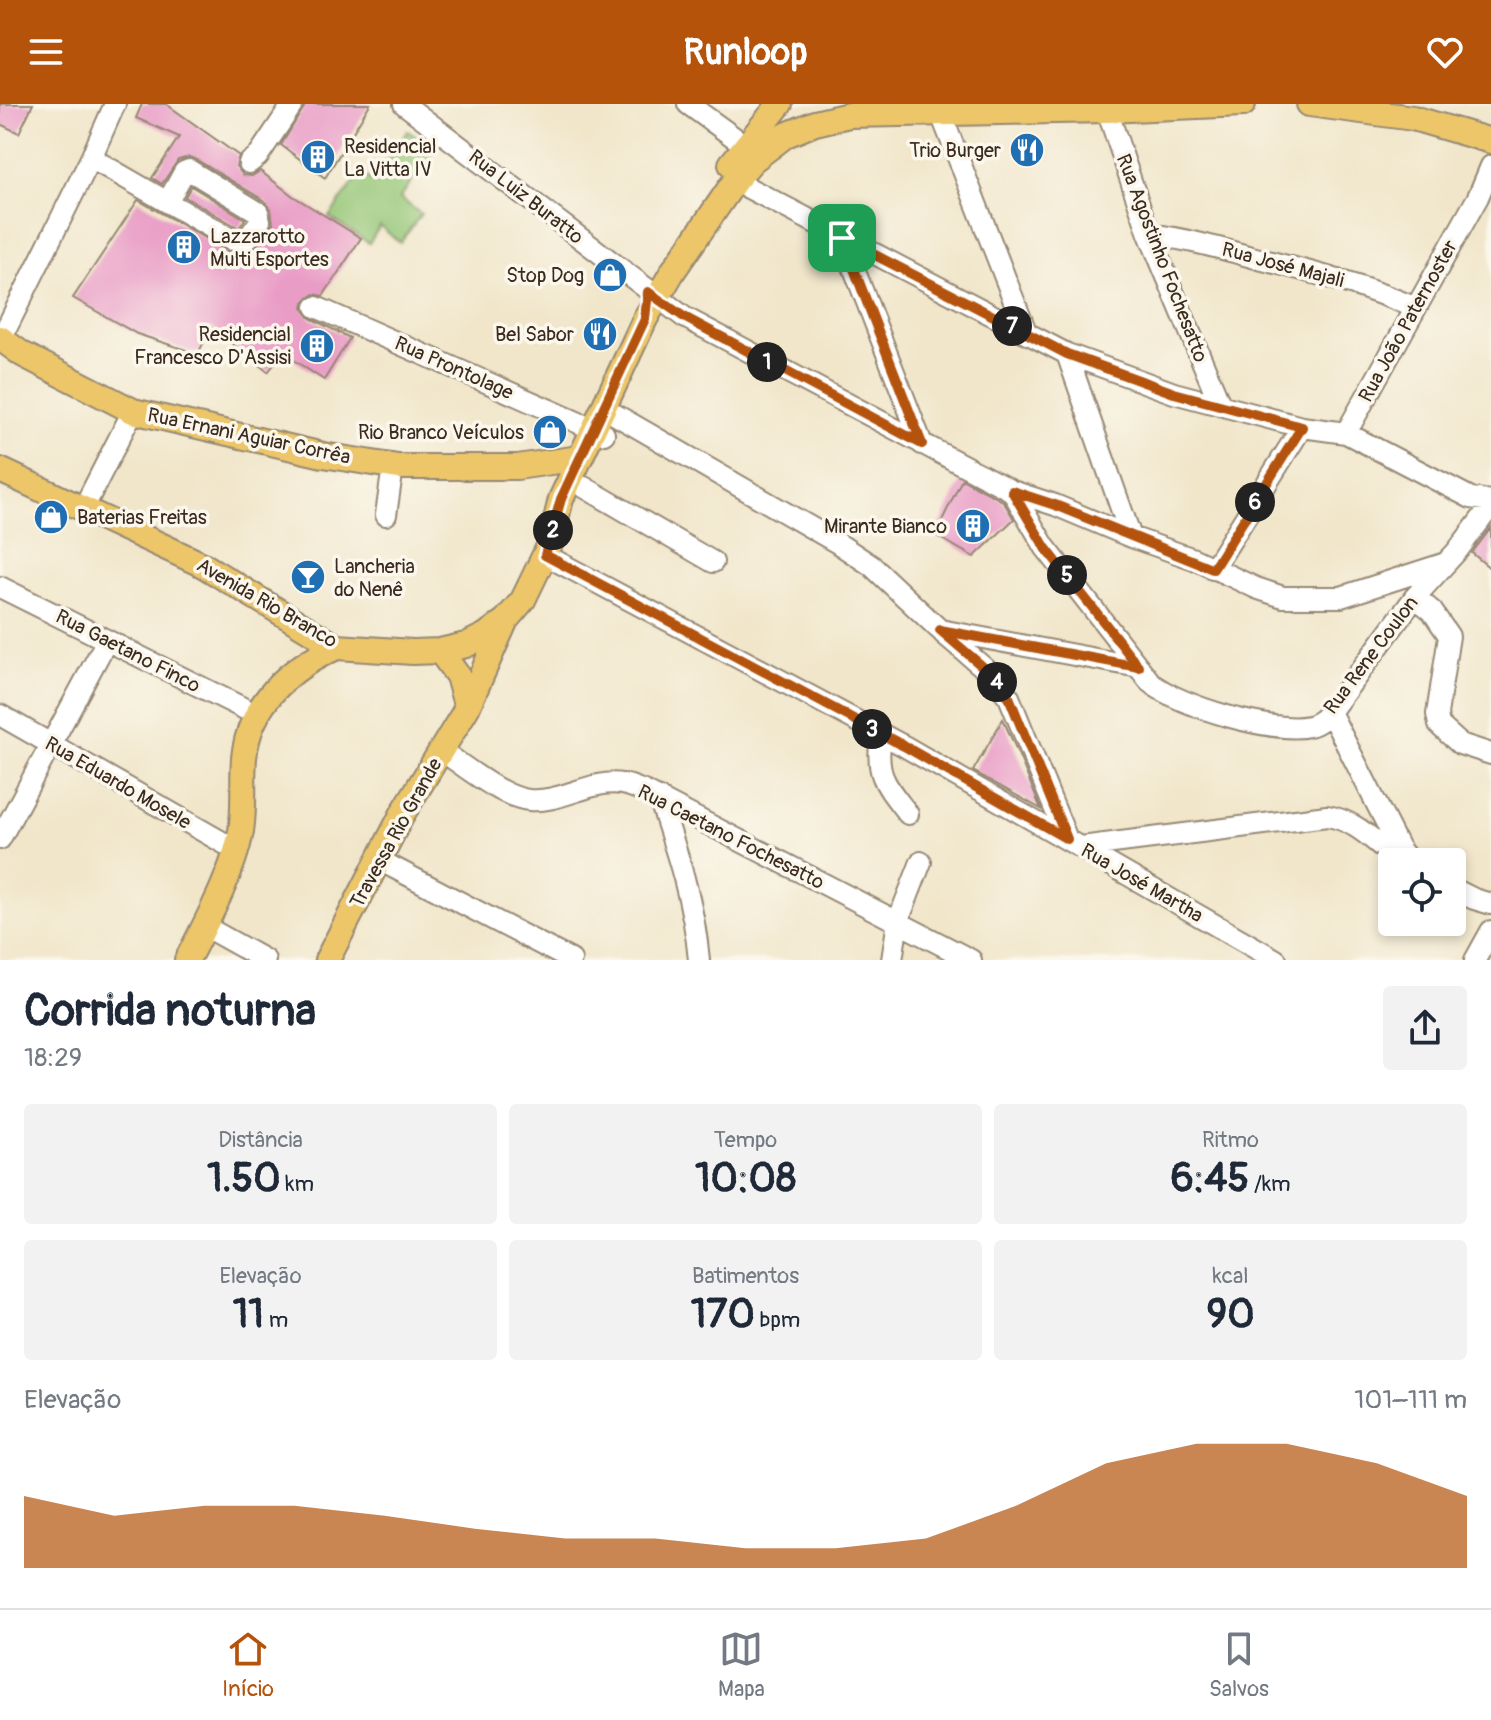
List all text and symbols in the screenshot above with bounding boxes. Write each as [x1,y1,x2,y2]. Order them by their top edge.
icon: menu [24,30,68,74]
text: Runloop [684,30,807,75]
icon: heart [1423,30,1467,74]
restaurant icon: Trio Burger [1008,131,1046,169]
place label: Residencial La Vitta IV [344,134,437,182]
building icon: Residencial La Vitta IV [299,138,337,176]
place label: Trio Burger [909,138,1001,163]
street label: Rua Luiz Buratto [464,144,589,250]
street label: Rua Agostinho Fochesatto [1111,150,1213,366]
pin [808,204,876,272]
icon: arrive [820,216,864,260]
place label: Lazzarotto Multi Esportes [210,224,329,272]
building icon: Lazzarotto Multi Esportes [165,228,203,266]
street label: Rua João Paternoster [1353,236,1463,406]
street label: Rua José Majali [1219,237,1347,293]
shop icon: Stop Dog [591,256,629,294]
place label: Stop Dog [506,263,584,288]
pin: 7 [992,306,1032,346]
text: 7 [1006,312,1018,340]
restaurant icon: Bel Sabor [581,315,619,353]
place label: Residencial Francesco D'Assisi [134,322,291,370]
place label: Bel Sabor [495,322,574,347]
building icon: Residencial Francesco D'Assisi [298,327,336,365]
street label: Rua Prontolage [391,331,517,405]
pin: 1 [747,342,787,382]
text: 1 [763,348,771,376]
street label: Rua Ernani Aguiar Corrêa [145,402,353,470]
shop icon: Rio Branco Veículos [531,413,569,451]
place label: Rio Branco Veículos [358,420,524,445]
pin: 6 [1235,482,1275,522]
text: 6 [1249,488,1261,516]
shop icon: Baterias Freitas [32,498,70,536]
place label: Baterias Freitas [77,505,207,530]
building icon: Mirante Bianco [954,507,992,545]
pin: 2 [533,510,573,550]
place label: Mirante Bianco [824,514,947,539]
text: 2 [547,516,559,544]
street label: Avenida Rio Branco [192,553,342,653]
place label: Lancheria do Nenê [334,554,415,602]
pin: 5 [1047,555,1087,595]
bar icon: Lancheria do Nenê [289,558,327,596]
text: 5 [1061,561,1073,589]
street label: Rua Rene Coulon [1318,591,1424,719]
street label: Rua Gaetano Finco [52,604,205,698]
pin: 4 [977,662,1017,702]
text: 4 [991,668,1003,696]
pin: 3 [852,709,892,749]
text: 3 [866,715,878,743]
street label: Rua Eduardo Mosele [40,731,196,835]
street label: Travessa Rio Grande [344,753,448,912]
street label: Rua Caetano Fochesatto [634,779,829,895]
street label: Rua José Martha [1076,838,1208,928]
map controls [1378,848,1466,936]
button: locate [1378,848,1466,936]
text: Corrida noturna [24,984,316,1039]
button: share [1383,986,1467,1070]
text: 18:29 [24,1042,82,1074]
text: Distância [218,1126,303,1154]
text: Tempo [714,1126,777,1154]
text: Ritmo [1202,1126,1259,1154]
text: 1.50 [207,1154,280,1203]
text: 10:08 [695,1154,796,1203]
text: 6:45 [1170,1154,1249,1203]
text: km [280,1170,314,1198]
text: /km [1249,1170,1291,1198]
text: Elevação [219,1262,302,1290]
text: Batimentos [692,1262,799,1290]
text: kcal [1213,1262,1248,1290]
text: 11 [233,1290,264,1339]
text: 170 [691,1290,755,1339]
text: 90 [1207,1290,1254,1339]
text: m [264,1306,288,1334]
text: bpm [755,1306,800,1334]
text: Elevação [24,1384,121,1416]
text: 101–111 m [1354,1384,1467,1416]
tab: Início [222,1627,274,1703]
tab: Mapa [718,1627,765,1703]
tab: Salvos [1209,1627,1269,1703]

